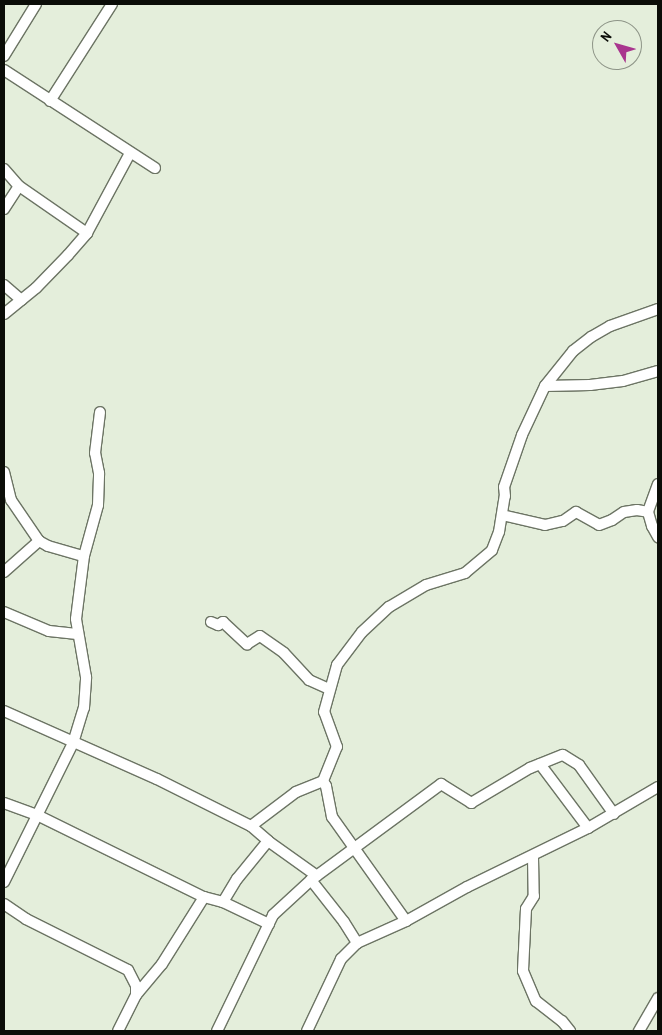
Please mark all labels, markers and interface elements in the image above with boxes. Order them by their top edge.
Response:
north arrow [592,20,642,70]
text: N [596,28,616,45]

